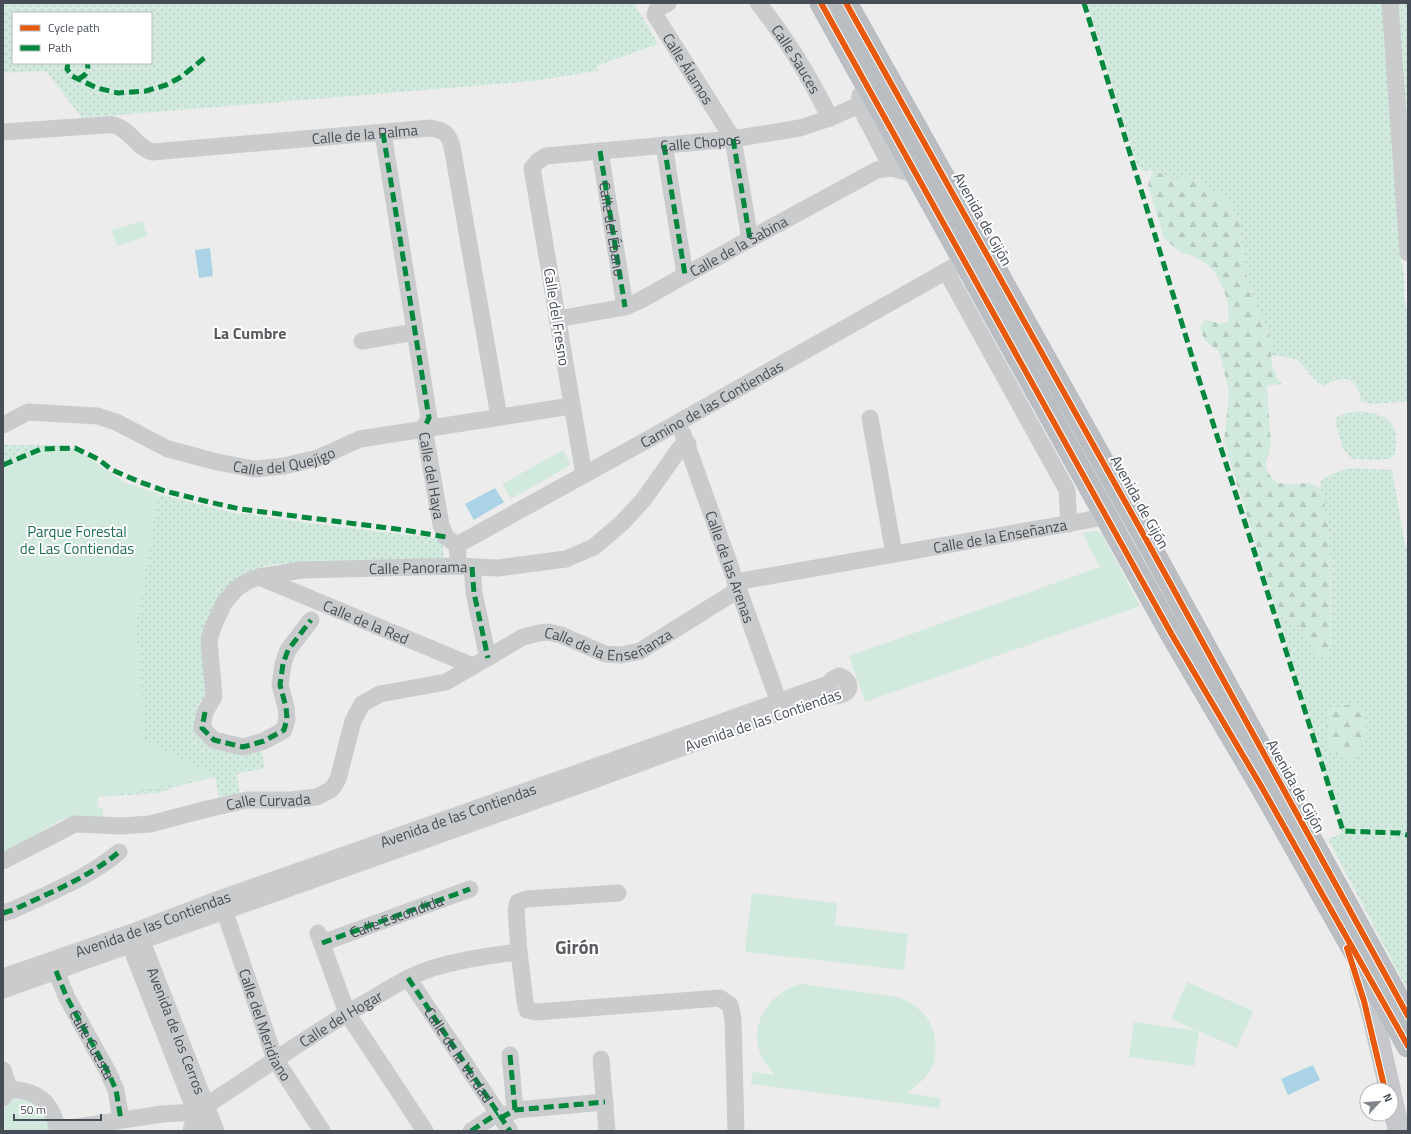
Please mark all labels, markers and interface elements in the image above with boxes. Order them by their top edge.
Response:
legend [12,12,152,64]
text: Cycle path [48,18,100,37]
street label: Calle Sauces [766,19,827,98]
street label: Calle Álamos [657,28,720,109]
text: Path [48,38,72,57]
street label: Calle de la Palma [311,118,419,150]
street label: Calle Chopos [659,126,742,157]
street label: Avenida de Gijón [948,168,1018,270]
street label: Calle del Ébano [594,180,631,278]
street label: Calle de la Sabina [685,209,792,282]
street label: Calle del Fresno [538,266,576,368]
district label: La Cumbre [214,321,286,345]
street label: Camino de las Contiendas [635,354,787,453]
street label: Calle del Haya [413,430,451,521]
street label: Calle del Quejigo [231,440,339,481]
street label: Avenida de Gijón [1105,451,1175,553]
street label: Calle de las Arenas [700,507,761,626]
street label: Calle de la Enseñanza [931,512,1069,559]
park label: Parque Forestal de Las Contiendas [20,520,134,560]
street label: Calle Panorama [369,554,469,580]
street label: Calle de la Red [320,593,413,650]
street label: Calle de la Enseñanza [542,620,677,667]
street label: Avenida de las Contiendas [682,682,844,758]
street label: Avenida de Gijón [1261,735,1331,837]
street label: Avenida de las Contiendas [377,777,539,853]
street label: Calle Curvada [224,786,312,816]
street label: Avenida de las Contiendas [72,884,234,963]
street label: Calle Escondida [346,888,447,944]
district label: Girón [555,932,599,961]
street label: Avenida de los Cerros [142,964,212,1098]
street label: Calle del Meridiano [233,965,298,1086]
street label: Calle del Hogar [294,984,387,1053]
street label: Calle de la Verdad [419,1002,499,1107]
street label: Calle Cuesta [64,1005,121,1083]
north arrow [1359,1082,1399,1122]
text: N [1379,1091,1397,1105]
scale bar [14,1096,101,1122]
text: 50 m [20,1100,46,1119]

